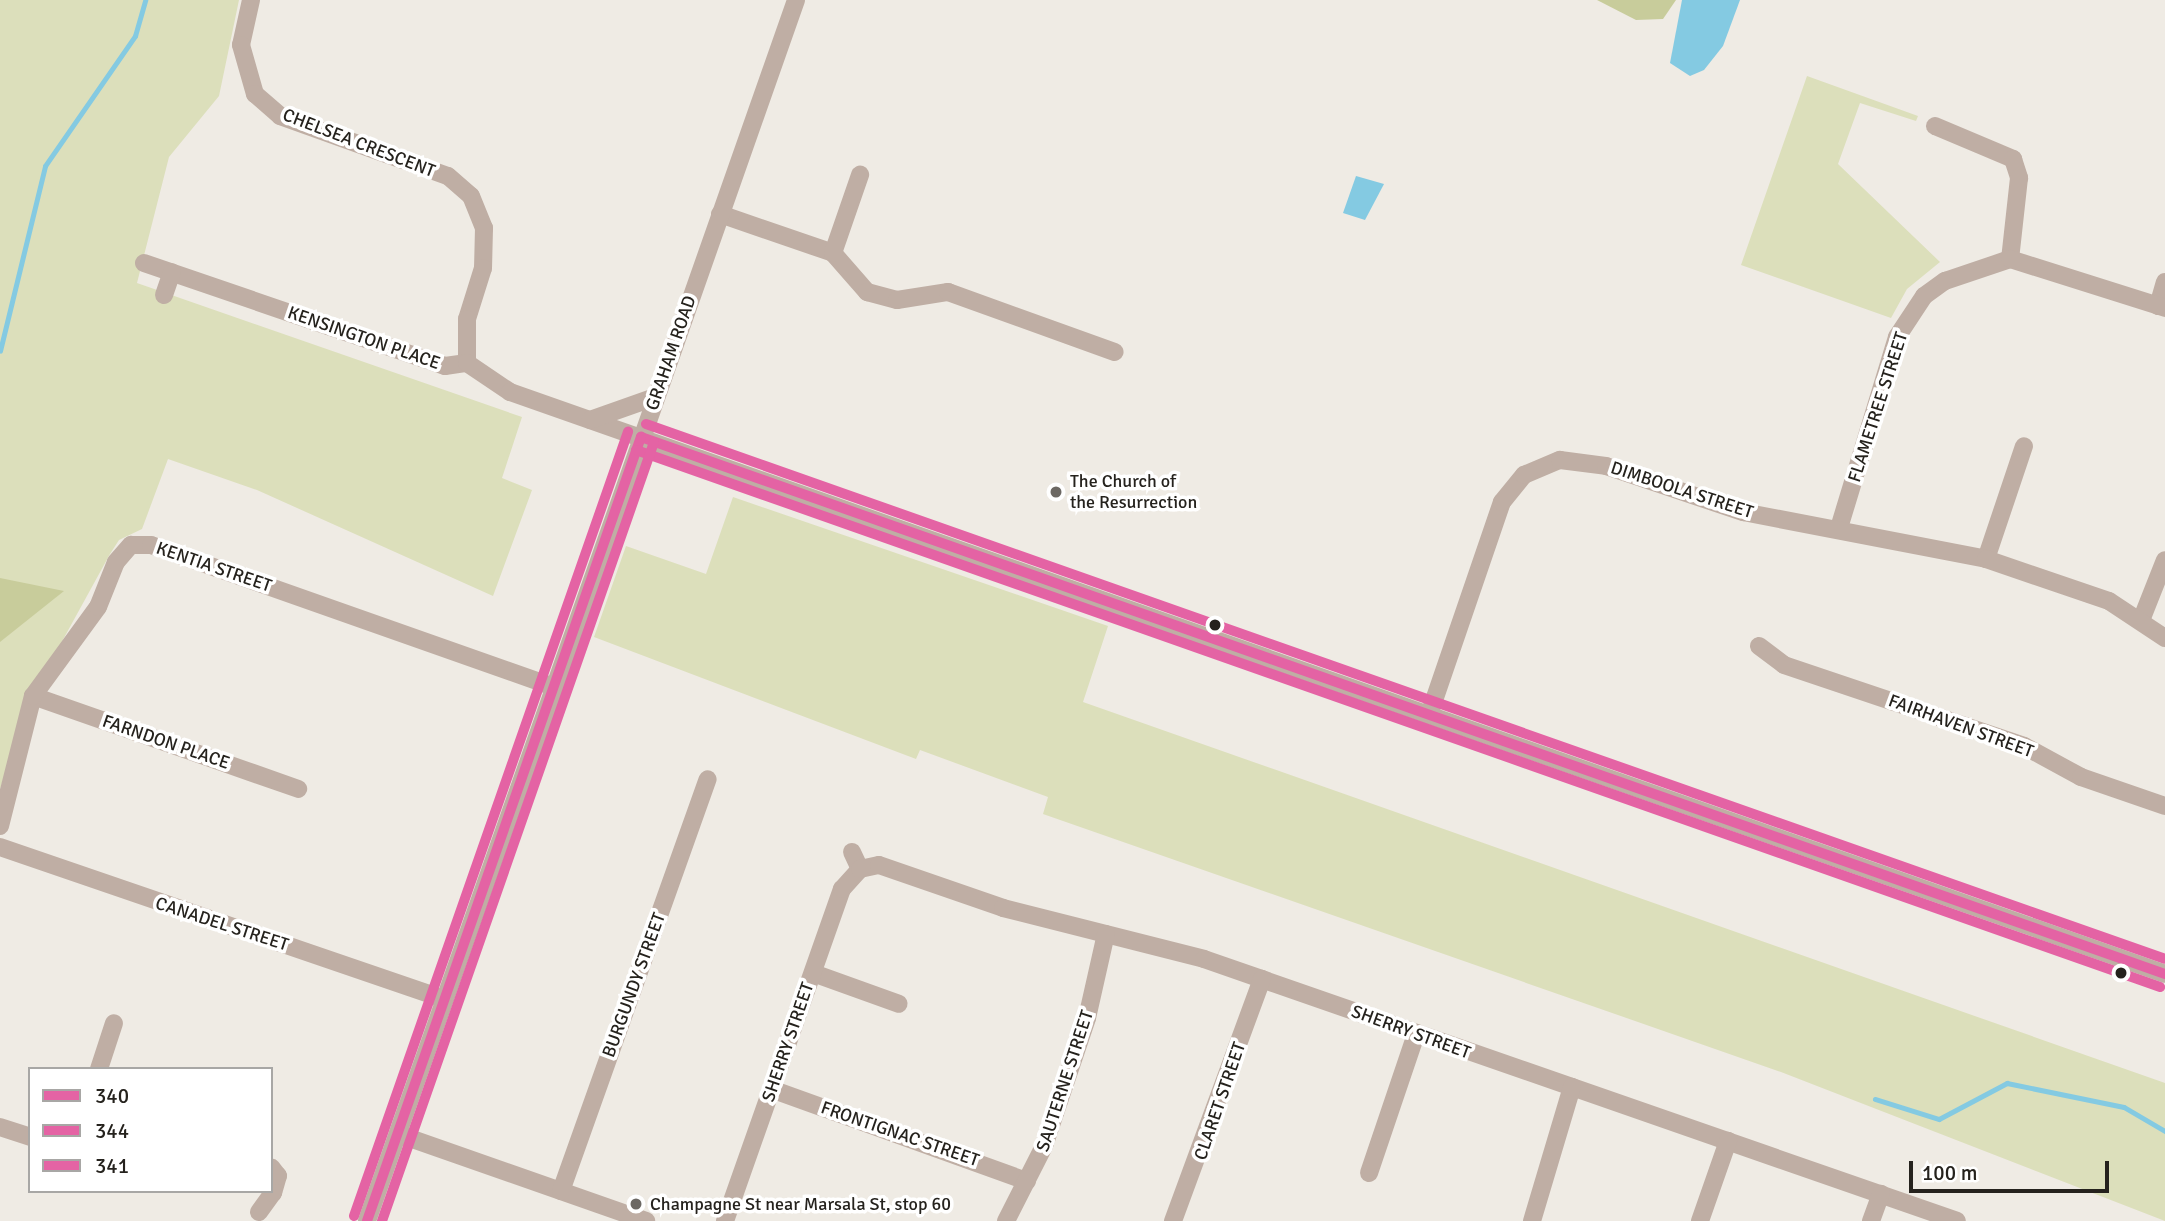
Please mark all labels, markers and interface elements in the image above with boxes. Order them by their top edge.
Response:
street label: CHELSEA CRESCENT [280,104,438,182]
street label: GRAHAM ROAD [641,293,701,413]
street label: KENSINGTON PLACE [285,302,443,374]
street label: FLAMETREE STREET [1844,329,1912,485]
street label: DIMBOOLA STREET [1608,457,1756,523]
place label: The Church of the Resurrection [1070,471,1197,514]
marker: The Church of the Resurrection [1048,484,1064,500]
street label: KENTIA STREET [153,537,275,597]
unlabelled marker [1208,618,1222,632]
street label: FAIRHAVEN STREET [1886,690,2036,762]
street label: FARNDON PLACE [99,710,233,774]
street label: CANADEL STREET [153,892,291,956]
street label: BURGUNDY STREET [598,910,670,1060]
unlabelled marker [2114,966,2128,980]
street label: SHERRY STREET [757,979,819,1105]
street label: SHERRY STREET [1349,1000,1473,1064]
street label: SAUTERNE STREET [1032,1008,1098,1154]
street label: CLARET STREET [1190,1039,1250,1163]
legend [28,1067,273,1193]
text: 340 [95,1083,129,1109]
street label: FRONTIGNAC STREET [818,1097,982,1171]
text: 344 [95,1118,129,1144]
scale bar [1913,1148,2112,1192]
text: 341 [95,1153,129,1179]
text: 100 m [1922,1160,1977,1186]
place label: Champagne St near Marsala St, stop 60 [650,1193,951,1215]
marker: Champagne St near Marsala St, stop 60 [628,1196,644,1212]

